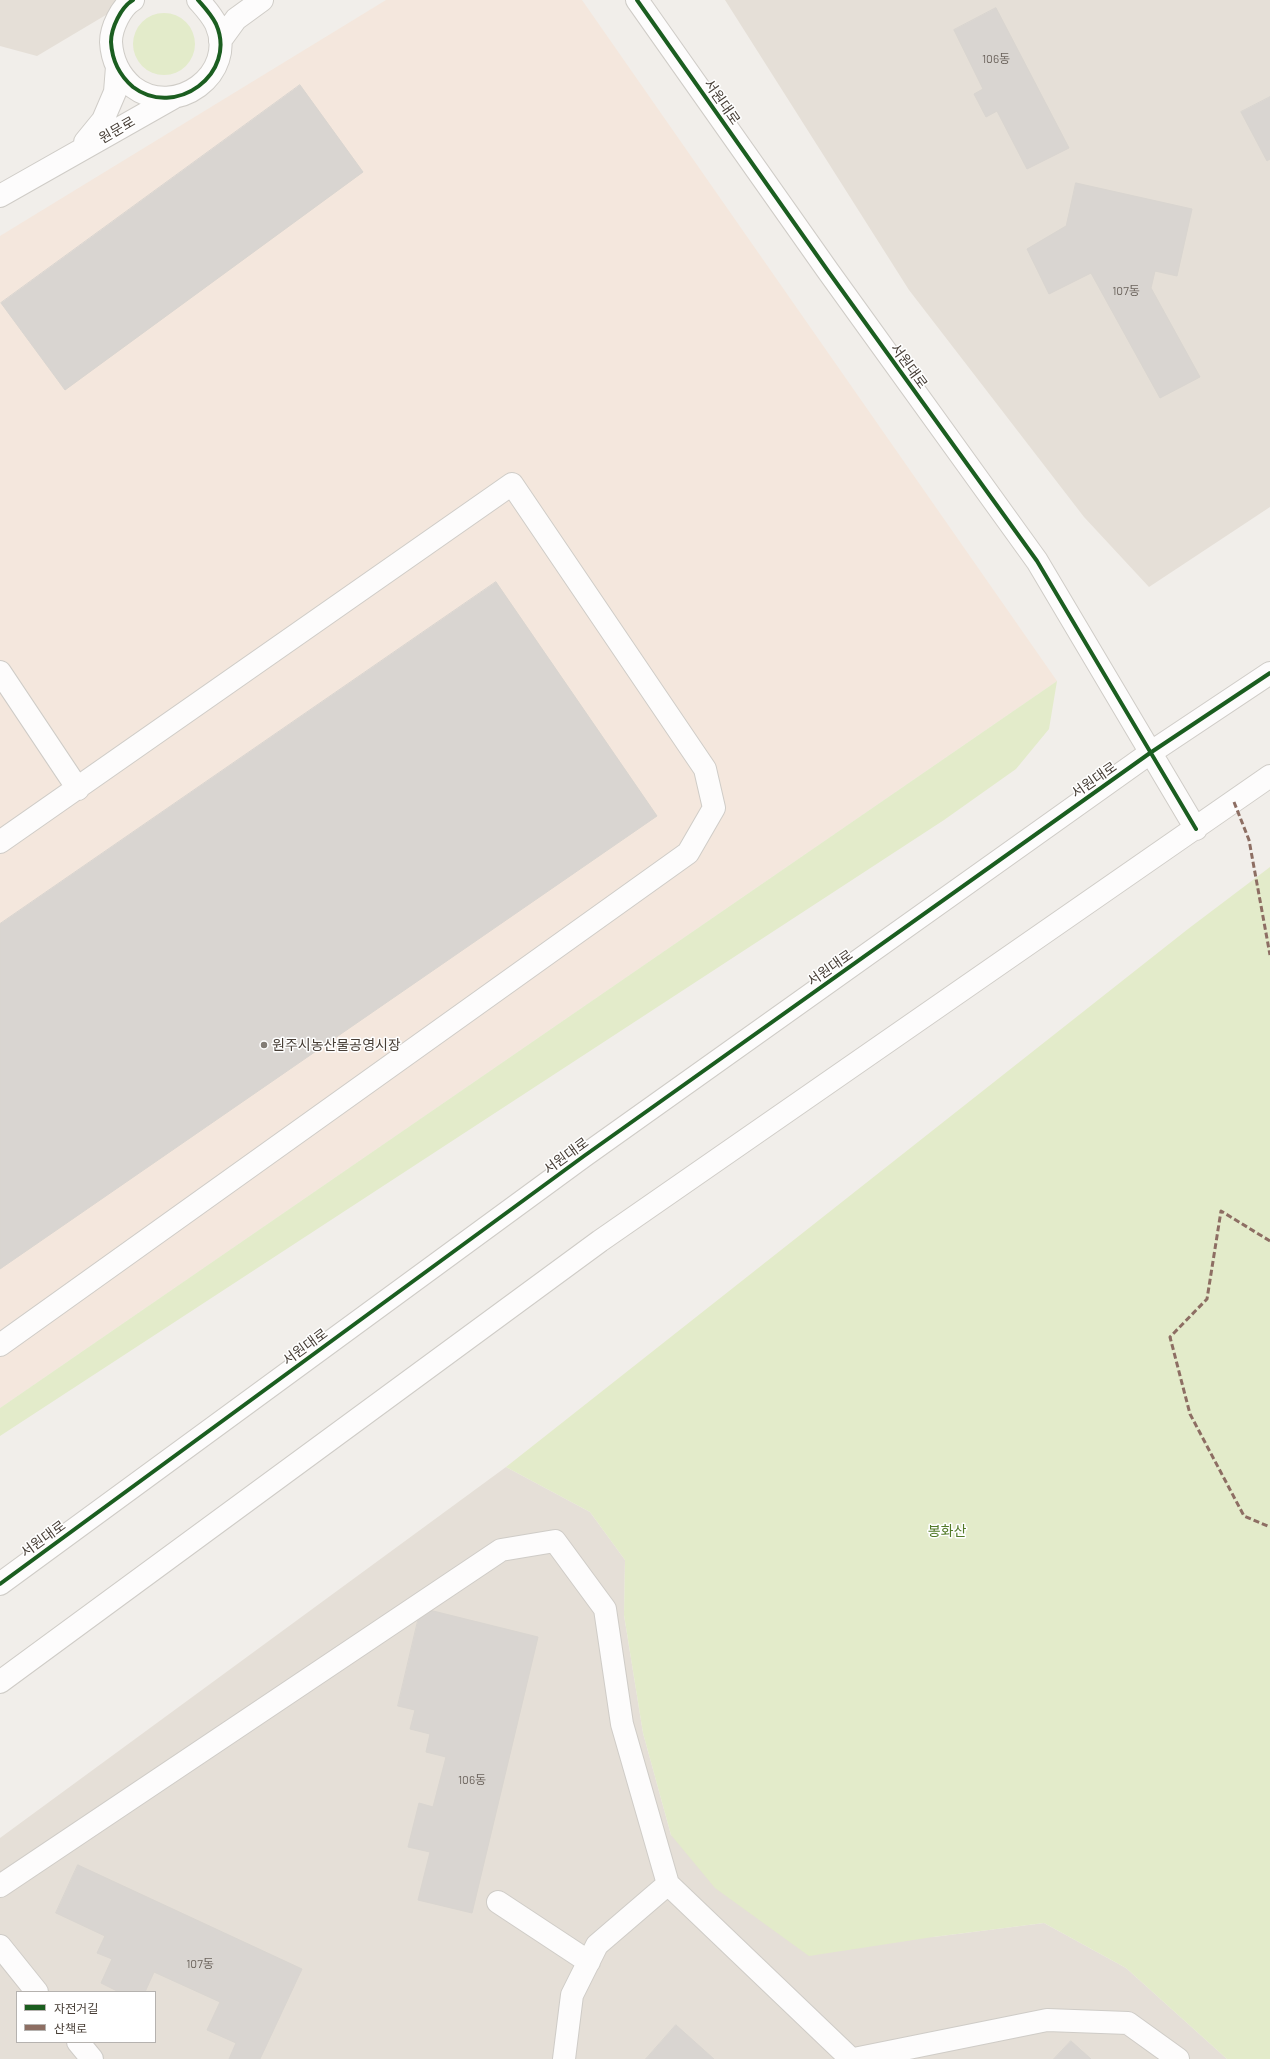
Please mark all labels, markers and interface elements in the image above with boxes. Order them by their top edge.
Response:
house number: 106동 [982,52,1010,66]
street label: 서원대로 [700,76,744,128]
street label: 원문로 [96,113,138,147]
house number: 107동 [1112,284,1140,298]
street label: 서원대로 [887,340,931,392]
street label: 서원대로 [1068,758,1120,802]
street label: 서원대로 [804,946,856,990]
place label: 원주시농산물공영시장 [272,1037,401,1053]
marker: 원주시농산물공영시장 [259,1040,269,1050]
street label: 서원대로 [540,1134,592,1178]
street label: 서원대로 [279,1325,331,1369]
street label: 서원대로 [17,1517,69,1561]
park label: 봉화산 [928,1523,966,1539]
house number: 106동 [458,1773,486,1787]
house number: 107동 [186,1957,214,1971]
legend [16,1991,156,2043]
text: 자전거길 [54,2001,98,2015]
text: 산책로 [54,2021,87,2035]

